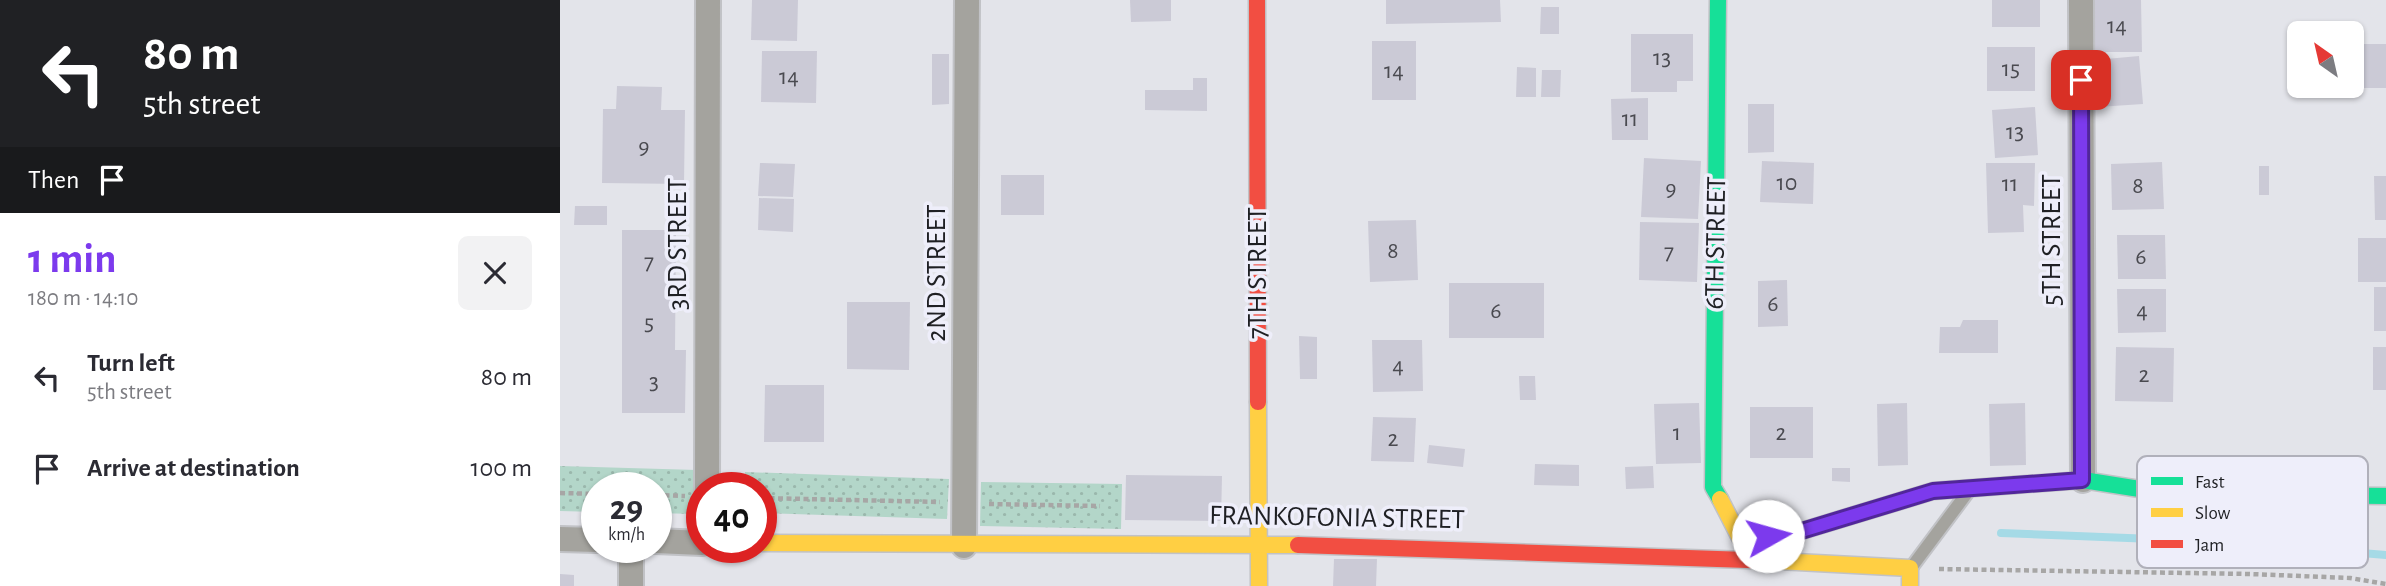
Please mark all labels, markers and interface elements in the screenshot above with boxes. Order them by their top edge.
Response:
house number: 14 [2107,14,2127,38]
north arrow [2287,21,2364,98]
map controls [2287,21,2364,98]
icon: left [28,28,119,119]
text: 80 m [143,30,240,79]
house number: 13 [1653,46,1671,70]
pin [2051,50,2111,110]
house number: 15 [2002,57,2020,81]
house number: 14 [1384,59,1404,83]
icon: arrive [2062,61,2100,99]
house number: 14 [779,65,799,89]
text: 5th street [143,88,261,120]
house number: 11 [1622,107,1638,131]
house number: 13 [2006,120,2024,144]
house number: 9 [638,135,650,159]
icon: arrive [93,161,131,199]
text: Then [28,167,79,193]
house number: 10 [1777,171,1797,195]
house number: 11 [2002,172,2018,196]
street label: 5TH STREET [2038,174,2066,306]
house number: 8 [2132,174,2144,198]
street label: 6TH STREET [1701,176,1731,310]
street label: 3RD STREET [664,177,692,310]
house number: 9 [1665,177,1677,201]
street label: 2ND STREET [923,204,951,342]
street label: 7TH STREET [1244,207,1272,339]
button: close [458,236,532,310]
text: 1 min [28,238,117,280]
house number: 8 [1387,239,1399,263]
house number: 7 [1664,240,1674,264]
house number: 6 [2135,245,2147,269]
house number: 7 [644,250,654,274]
text: 180 m · 14:10 [28,287,138,310]
house number: 6 [1767,292,1779,316]
house number: 6 [1490,299,1502,323]
house number: 4 [2136,299,2148,323]
house number: 5 [644,311,654,335]
text: Turn left [87,350,175,376]
house number: 4 [1392,354,1404,378]
icon: left [28,359,66,397]
house number: 2 [2139,363,2150,387]
text: 80 m [481,364,532,390]
house number: 3 [649,370,659,394]
text: 5th street [87,381,172,404]
house number: 1 [1673,421,1681,445]
house number: 2 [1776,421,1787,445]
house number: 2 [1388,427,1399,451]
icon: arrive [28,450,66,488]
text: Arrive at destination [87,455,300,481]
text: 100 m [471,455,532,481]
legend [2137,456,2368,568]
speed limit sign: 40 [686,472,777,563]
text: Fast [2195,473,2225,492]
text: 29 [610,491,643,526]
position arrow [1731,499,1805,573]
street label: FRANKOFONIA STREET [1209,502,1465,534]
text: Slow [2195,504,2231,523]
text: km/h [608,526,645,544]
text: Jam [2195,536,2224,555]

